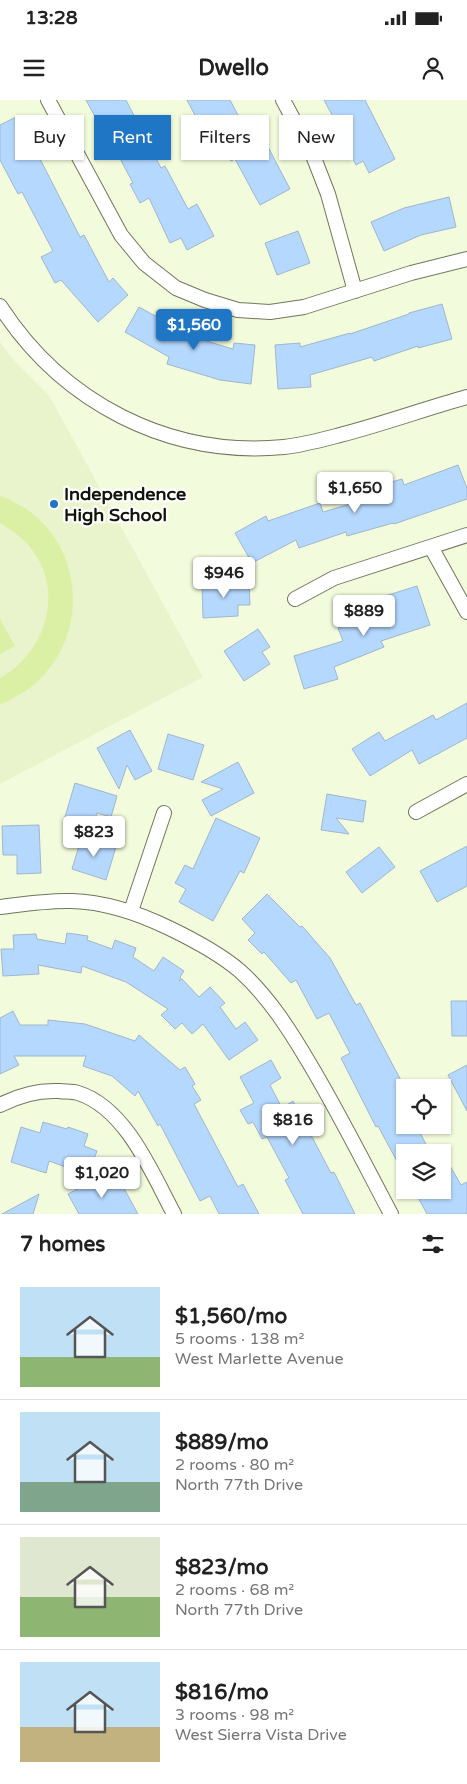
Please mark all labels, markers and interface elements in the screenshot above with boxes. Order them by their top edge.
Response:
text: 13:28 [25,7,78,29]
icon: menu [20,54,48,82]
icon: person [419,54,447,82]
text: Dwello [198,55,269,81]
chip: Buy [15,115,84,160]
chip: Rent [94,115,171,160]
chip: Filters [181,115,269,160]
chip: New [279,115,353,160]
pin: $1,560 [153,308,235,351]
text: $1,560 [167,315,221,335]
pin: $1,650 [314,472,396,514]
text: $1,650 [328,478,382,498]
place label: Independence High School [64,483,186,526]
marker: Independence High School [48,498,60,510]
pin: $946 [194,556,254,599]
text: $946 [204,563,244,583]
pin: $889 [334,594,394,637]
text: $889 [344,601,384,621]
pin: $823 [64,816,124,858]
text: $823 [74,822,114,842]
map controls [396,1079,451,1199]
button: locate [396,1079,451,1134]
pin: $816 [263,1104,323,1146]
text: $816 [273,1110,313,1130]
button: layers [396,1144,451,1199]
pin: $1,020 [61,1156,143,1199]
text: $1,020 [75,1163,129,1183]
icon: filters [419,1230,447,1258]
text: 7 homes [20,1232,105,1257]
text: $1,560/mo [175,1304,287,1329]
icon: home [60,1307,120,1367]
text: 5 rooms · 138 m² [175,1329,304,1349]
text: West Marlette Avenue [175,1349,344,1369]
text: $889/mo [175,1430,269,1455]
icon: home [60,1432,120,1492]
text: 2 rooms · 80 m² [175,1455,294,1475]
text: North 77th Drive [175,1475,303,1495]
text: $823/mo [175,1555,269,1580]
icon: home [60,1557,120,1617]
text: 2 rooms · 68 m² [175,1580,294,1600]
text: North 77th Drive [175,1600,303,1620]
text: $816/mo [175,1680,269,1705]
icon: home [60,1682,120,1742]
text: 3 rooms · 98 m² [175,1705,294,1725]
text: West Sierra Vista Drive [175,1725,347,1745]

